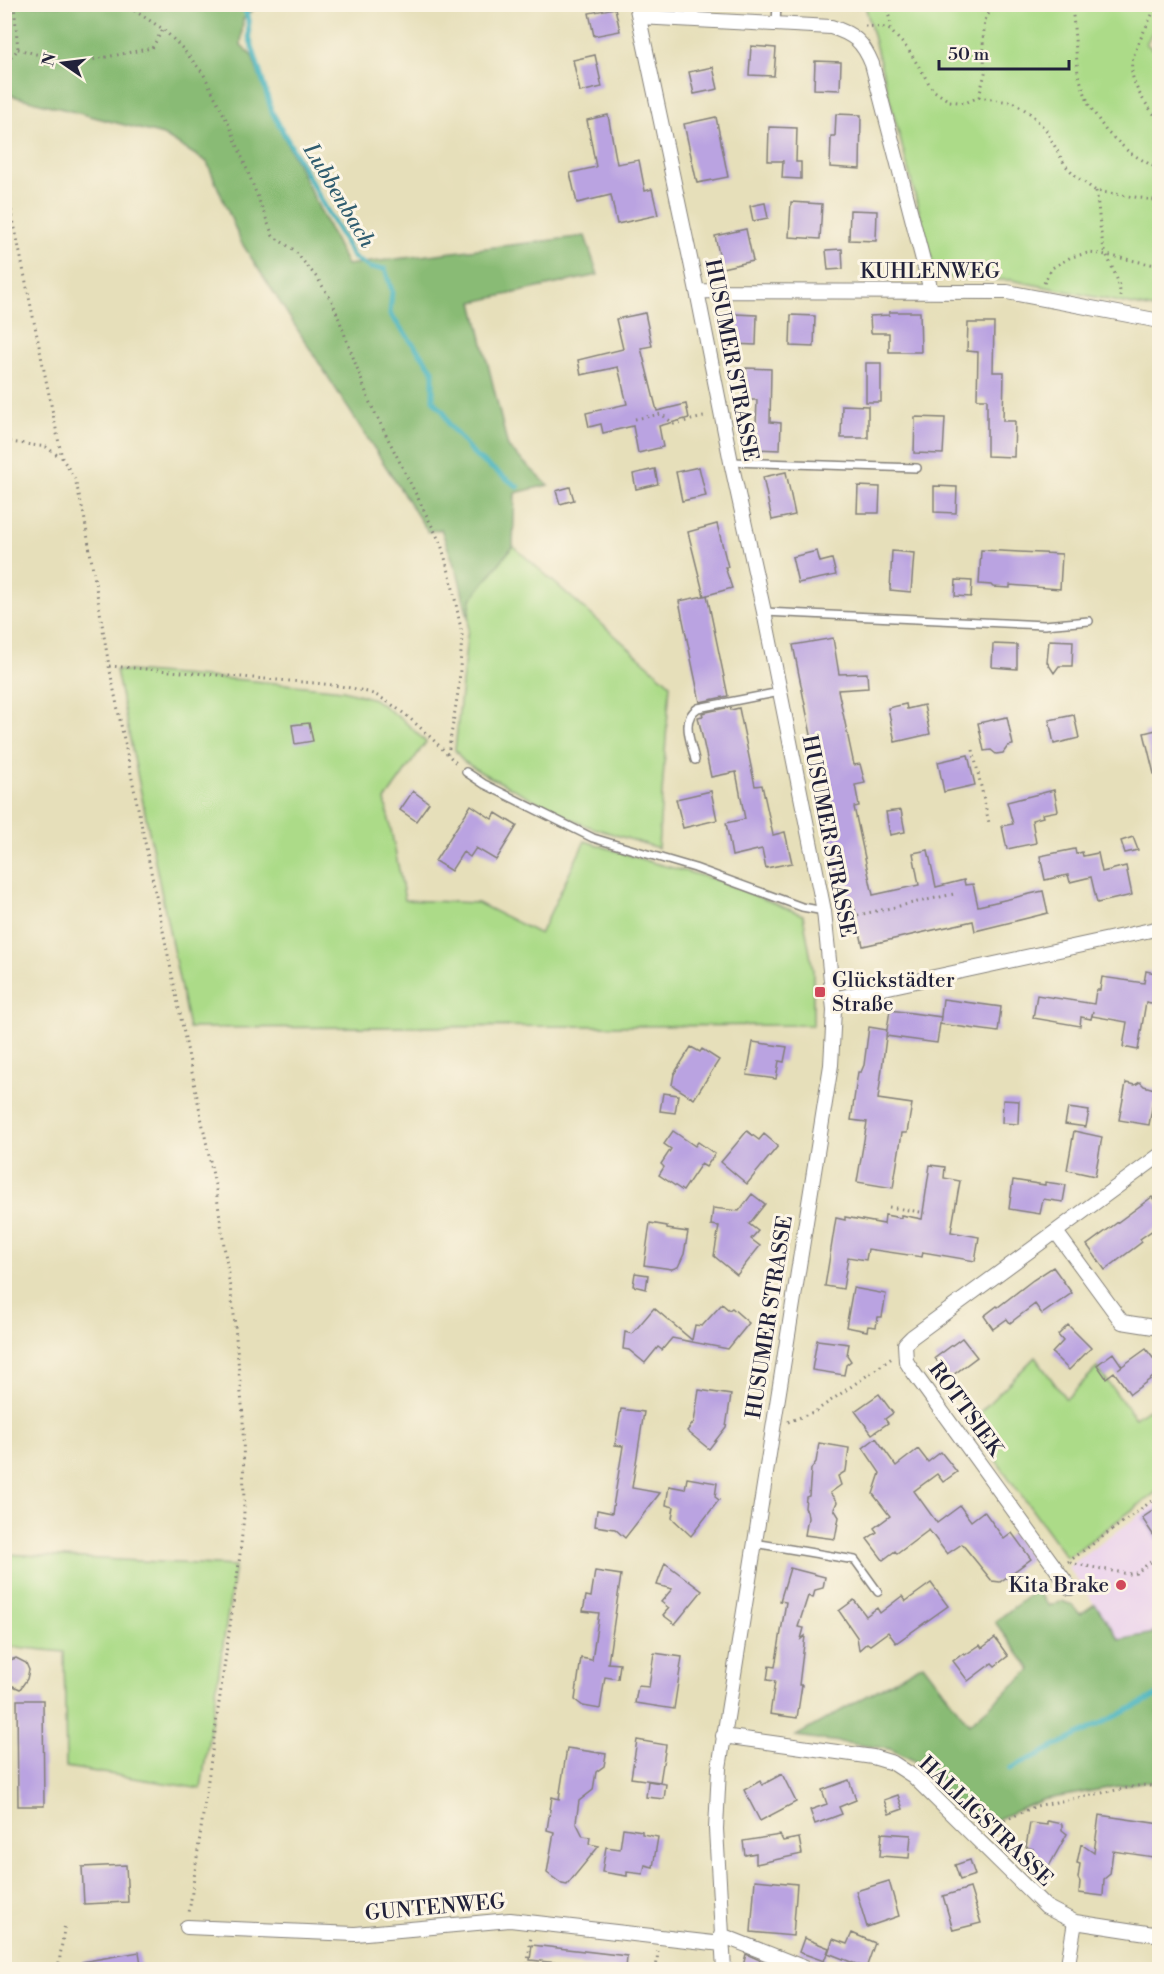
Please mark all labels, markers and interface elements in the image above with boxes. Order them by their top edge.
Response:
north arrow [33,33,93,93]
scale bar [939,33,1070,71]
text: 50 m [948,43,990,66]
text: N [38,51,61,68]
water label: Lubbenbach [296,138,381,254]
street label: HUSUMER STRASSE [699,257,763,464]
street label: KUHLENWEG [860,259,1001,285]
street label: HUSUMER STRASSE [796,733,860,940]
place label: Glückstädter Straße [832,968,955,1018]
marker: Glückstädter Straße [813,985,827,999]
street label: HUSUMER STRASSE [741,1214,799,1421]
street label: ROTTSIEK [922,1357,1009,1463]
place label: Kita Brake [1009,1573,1109,1599]
marker: Kita Brake [1114,1578,1128,1592]
street label: HALLIGSTRASSE [913,1751,1058,1892]
street label: GUNTENWEG [364,1889,507,1927]

